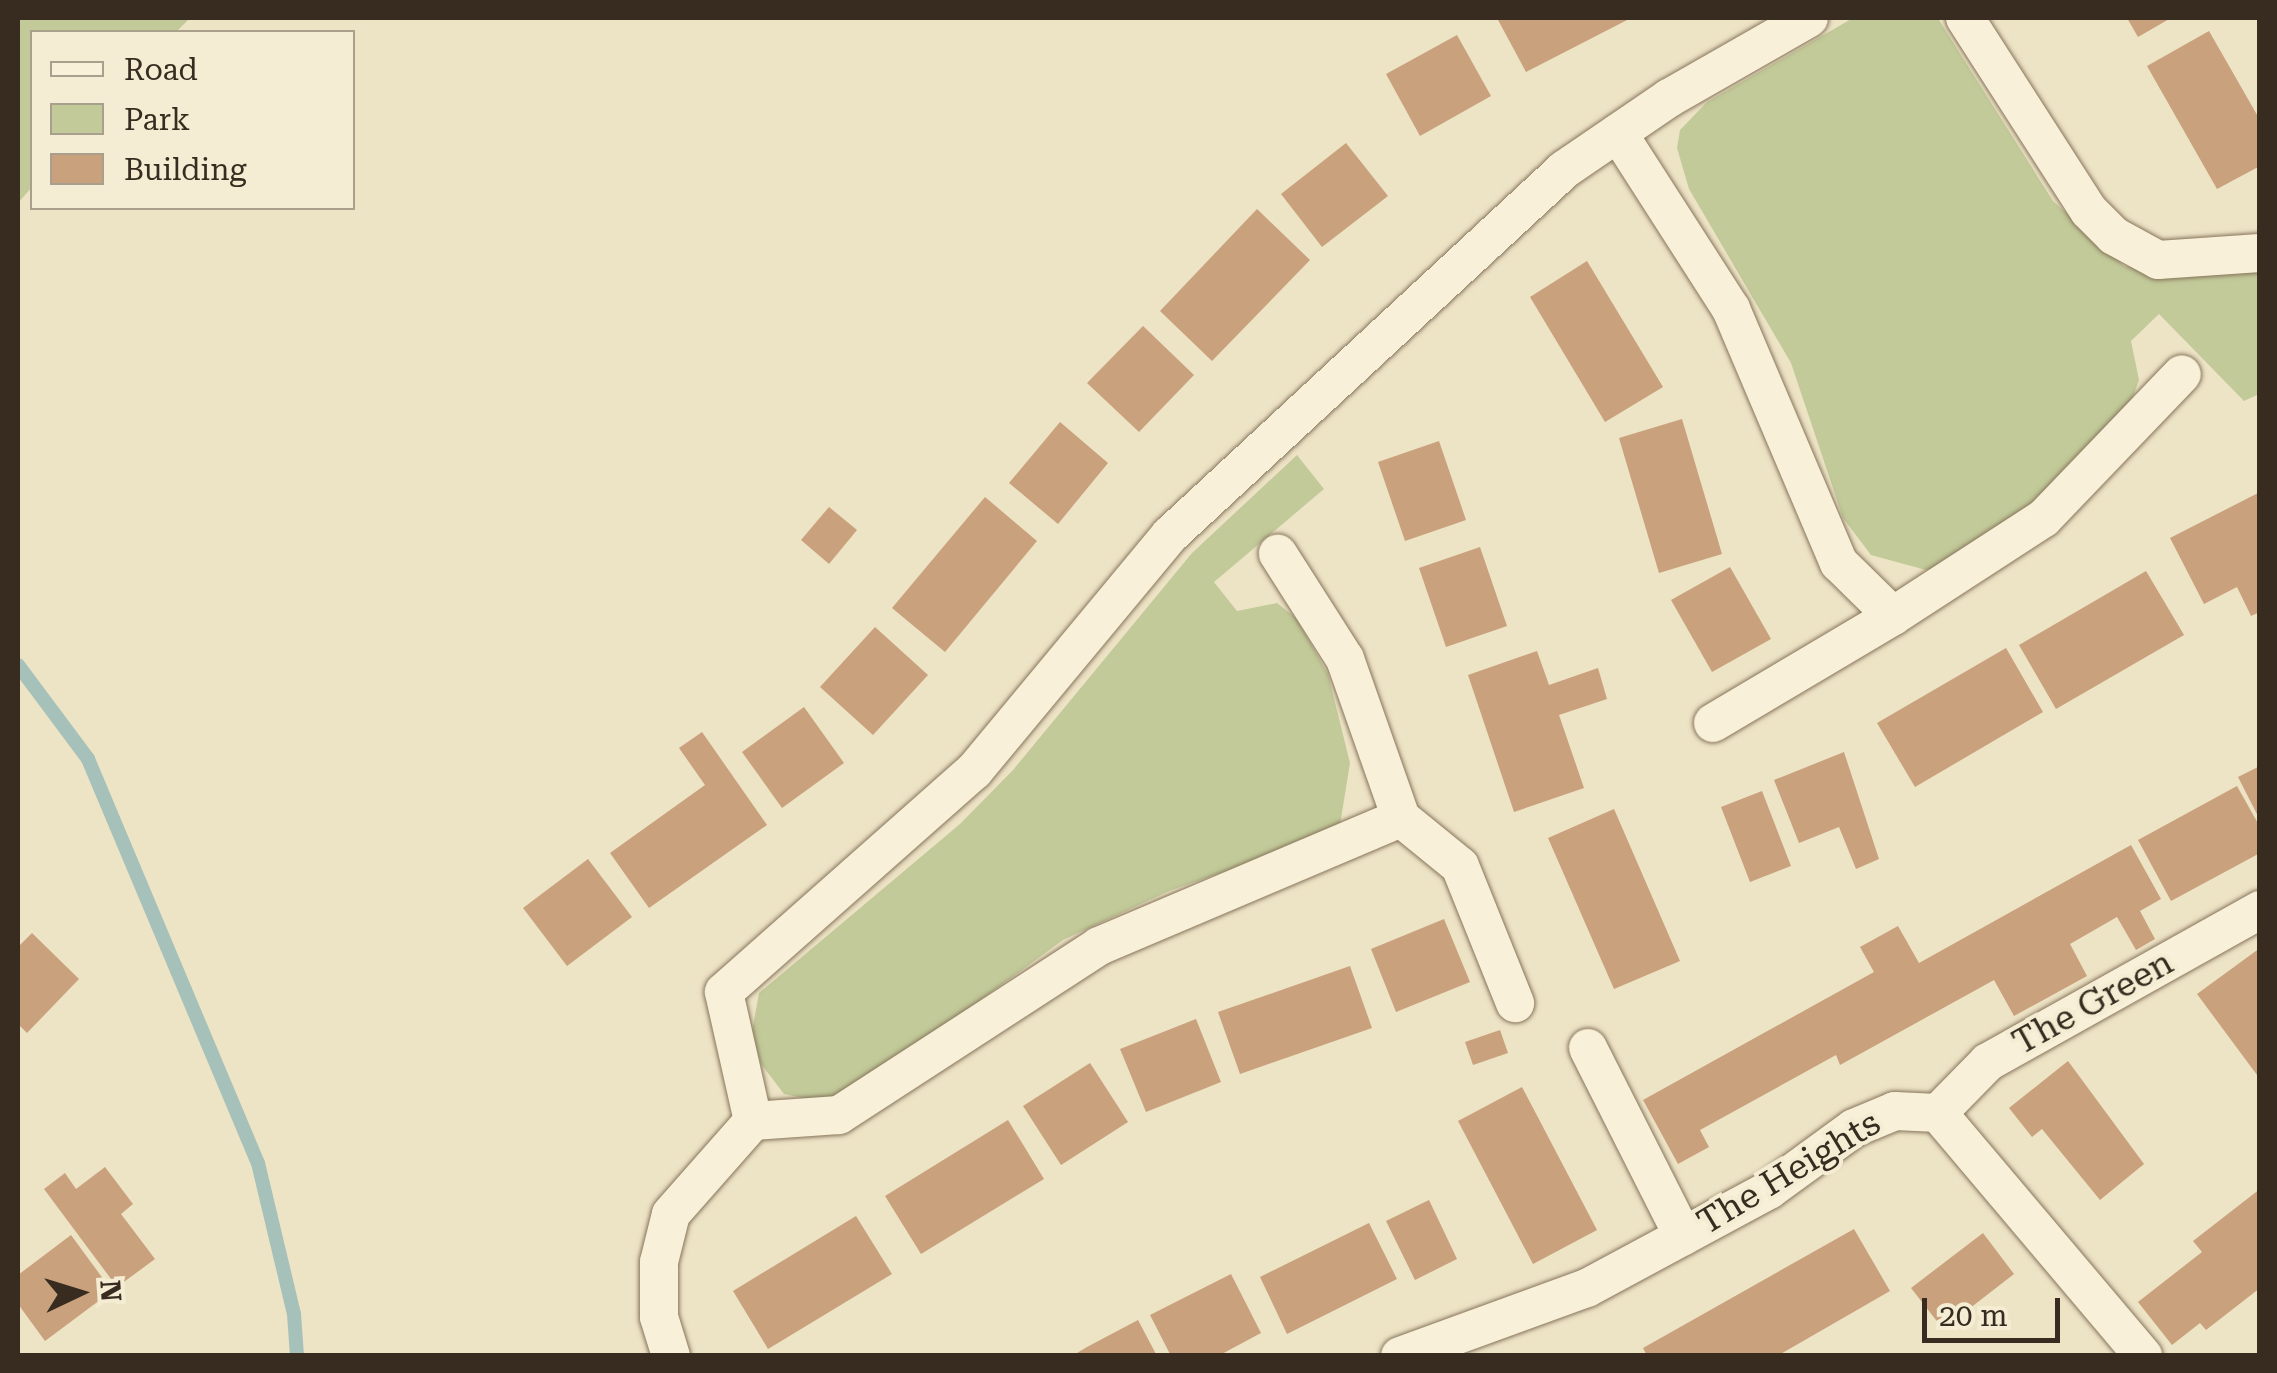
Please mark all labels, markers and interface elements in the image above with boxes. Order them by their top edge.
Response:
legend [30,30,355,210]
text: Road [124,52,198,87]
text: Park [124,102,190,137]
text: Building [124,152,247,187]
street label: The Green [2006,942,2180,1064]
street label: The Heights [1690,1102,1888,1244]
north arrow [30,1243,130,1343]
scale bar [1927,1278,2064,1340]
text: N [93,1279,128,1303]
text: 20 m [1939,1298,2008,1333]

